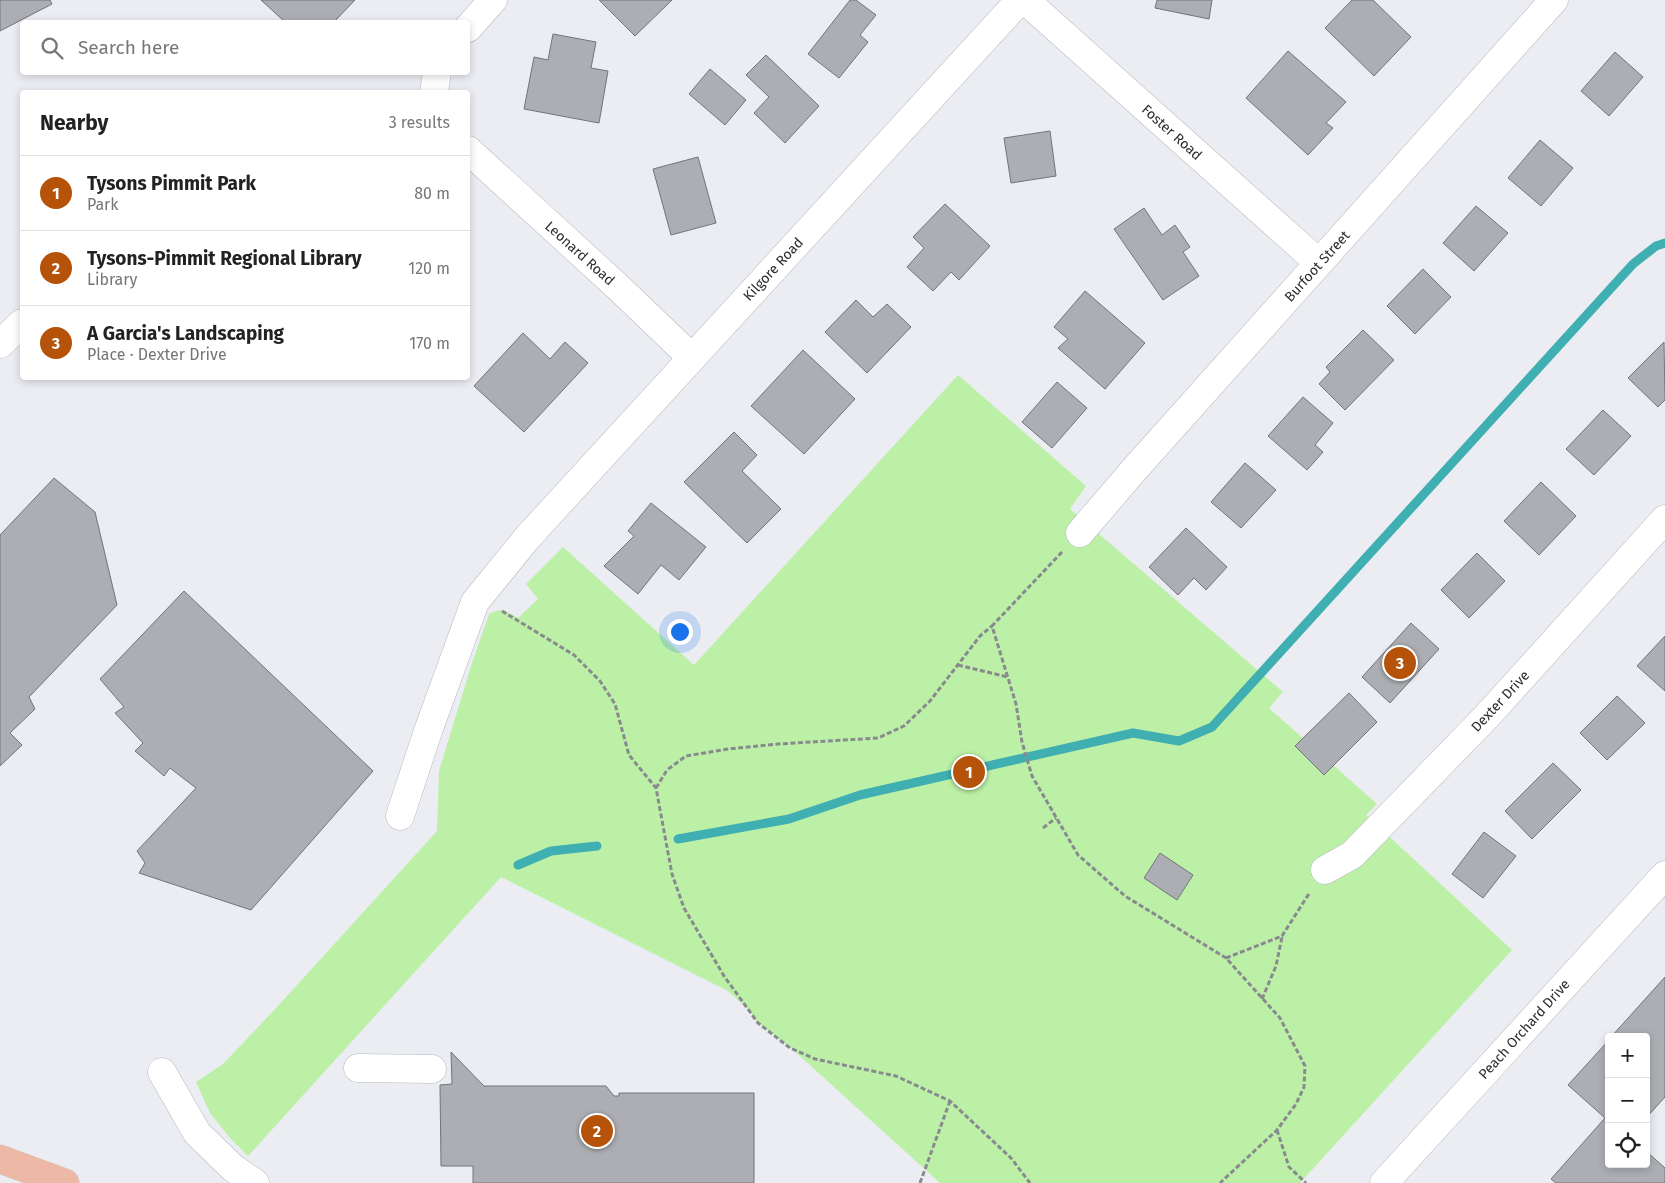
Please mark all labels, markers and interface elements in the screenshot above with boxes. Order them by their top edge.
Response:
search box [20,20,470,75]
icon: search [38,34,66,62]
text: Search here [78,36,179,59]
street label: Foster Road [1138,101,1205,164]
text: Nearby [40,110,108,136]
text: 3 results [389,113,450,132]
text: Tysons Pimmit Park [87,172,256,195]
text: 1 [52,184,60,203]
text: 80 m [414,184,450,203]
text: Park [87,195,119,214]
street label: Leonard Road [541,218,618,289]
street label: Burfoot Street [1281,227,1354,305]
street label: Kilgore Road [740,234,807,304]
text: Tysons-Pimmit Regional Library [87,247,362,270]
text: 2 [52,259,60,278]
text: 120 m [408,259,450,278]
text: Library [87,270,137,289]
text: A Garcia's Landscaping [87,322,284,345]
text: 3 [52,334,60,353]
text: 170 m [409,334,450,353]
text: Place · Dexter Drive [87,345,227,364]
your location [667,619,693,645]
pin: 3 [1384,644,1416,682]
street label: Dexter Drive [1468,667,1533,736]
pin: 1 [953,753,985,791]
street label: Peach Orchard Drive [1475,976,1574,1083]
map controls [1605,1033,1650,1168]
button: + [1605,1033,1650,1078]
button: − [1605,1078,1650,1123]
pin: 2 [581,1112,613,1150]
button: locate [1605,1123,1650,1168]

